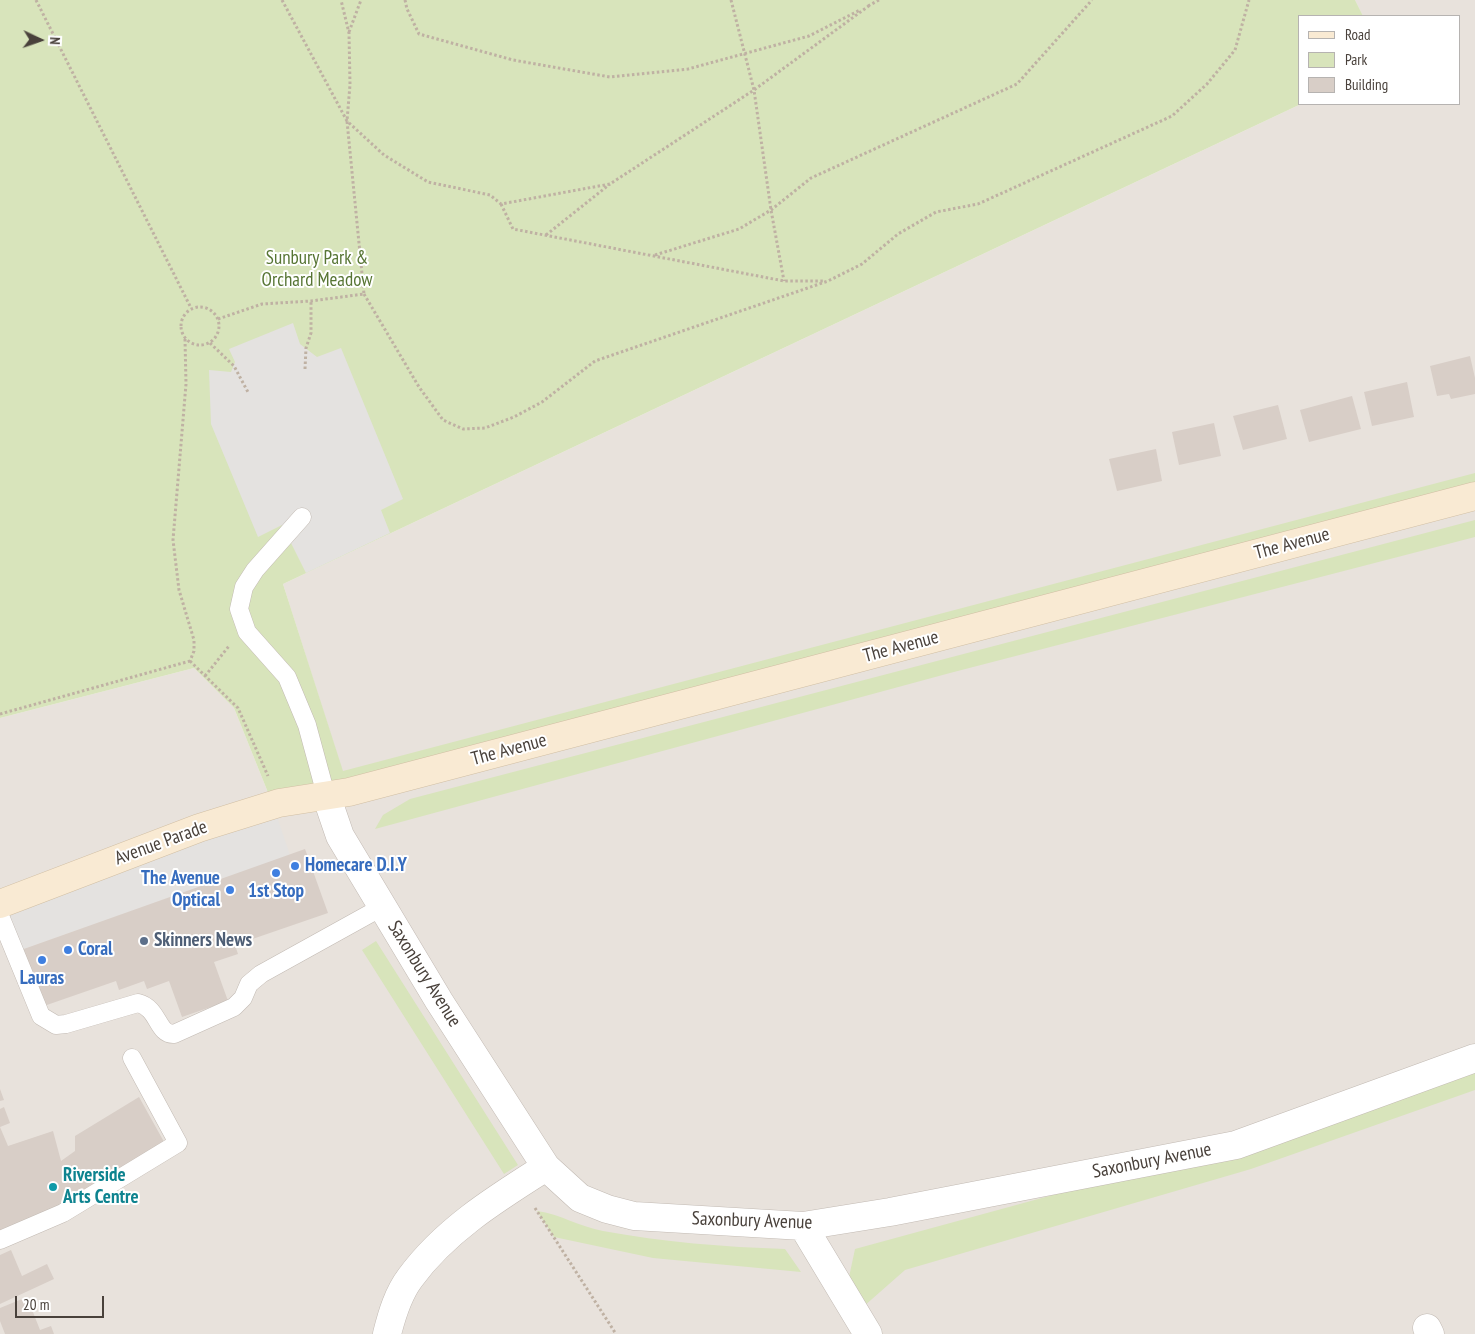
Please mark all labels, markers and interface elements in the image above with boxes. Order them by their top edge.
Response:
north arrow [15,15,65,65]
legend [1298,15,1460,105]
text: Road [1345,25,1371,44]
text: N [46,37,64,45]
text: Park [1345,50,1367,69]
text: Building [1345,75,1388,94]
park label: Sunbury Park & Orchard Meadow [262,248,372,292]
street label: The Avenue [1252,523,1332,565]
street label: The Avenue [861,626,941,668]
street label: The Avenue [469,729,549,771]
street label: Avenue Parade [112,816,210,870]
place label: Homecare D.I.Y [305,855,407,877]
marker: Homecare D.I.Y [289,860,301,872]
marker: 1st Stop [270,867,282,879]
place label: The Avenue Optical [141,868,220,912]
place label: 1st Stop [248,881,304,903]
marker: The Avenue Optical [224,884,236,896]
street label: Saxonbury Avenue [382,917,466,1031]
place label: Skinners News [154,930,252,952]
marker: Skinners News [138,935,150,947]
place label: Coral [78,939,113,961]
marker: Coral [62,944,74,956]
marker: Lauras [36,954,48,966]
place label: Lauras [20,968,64,990]
street label: Saxonbury Avenue [1091,1138,1213,1184]
place label: Riverside Arts Centre [63,1165,139,1209]
marker: Riverside Arts Centre [47,1181,59,1193]
street label: Saxonbury Avenue [691,1208,813,1234]
scale bar [18,1286,106,1318]
text: 20 m [23,1295,49,1314]

